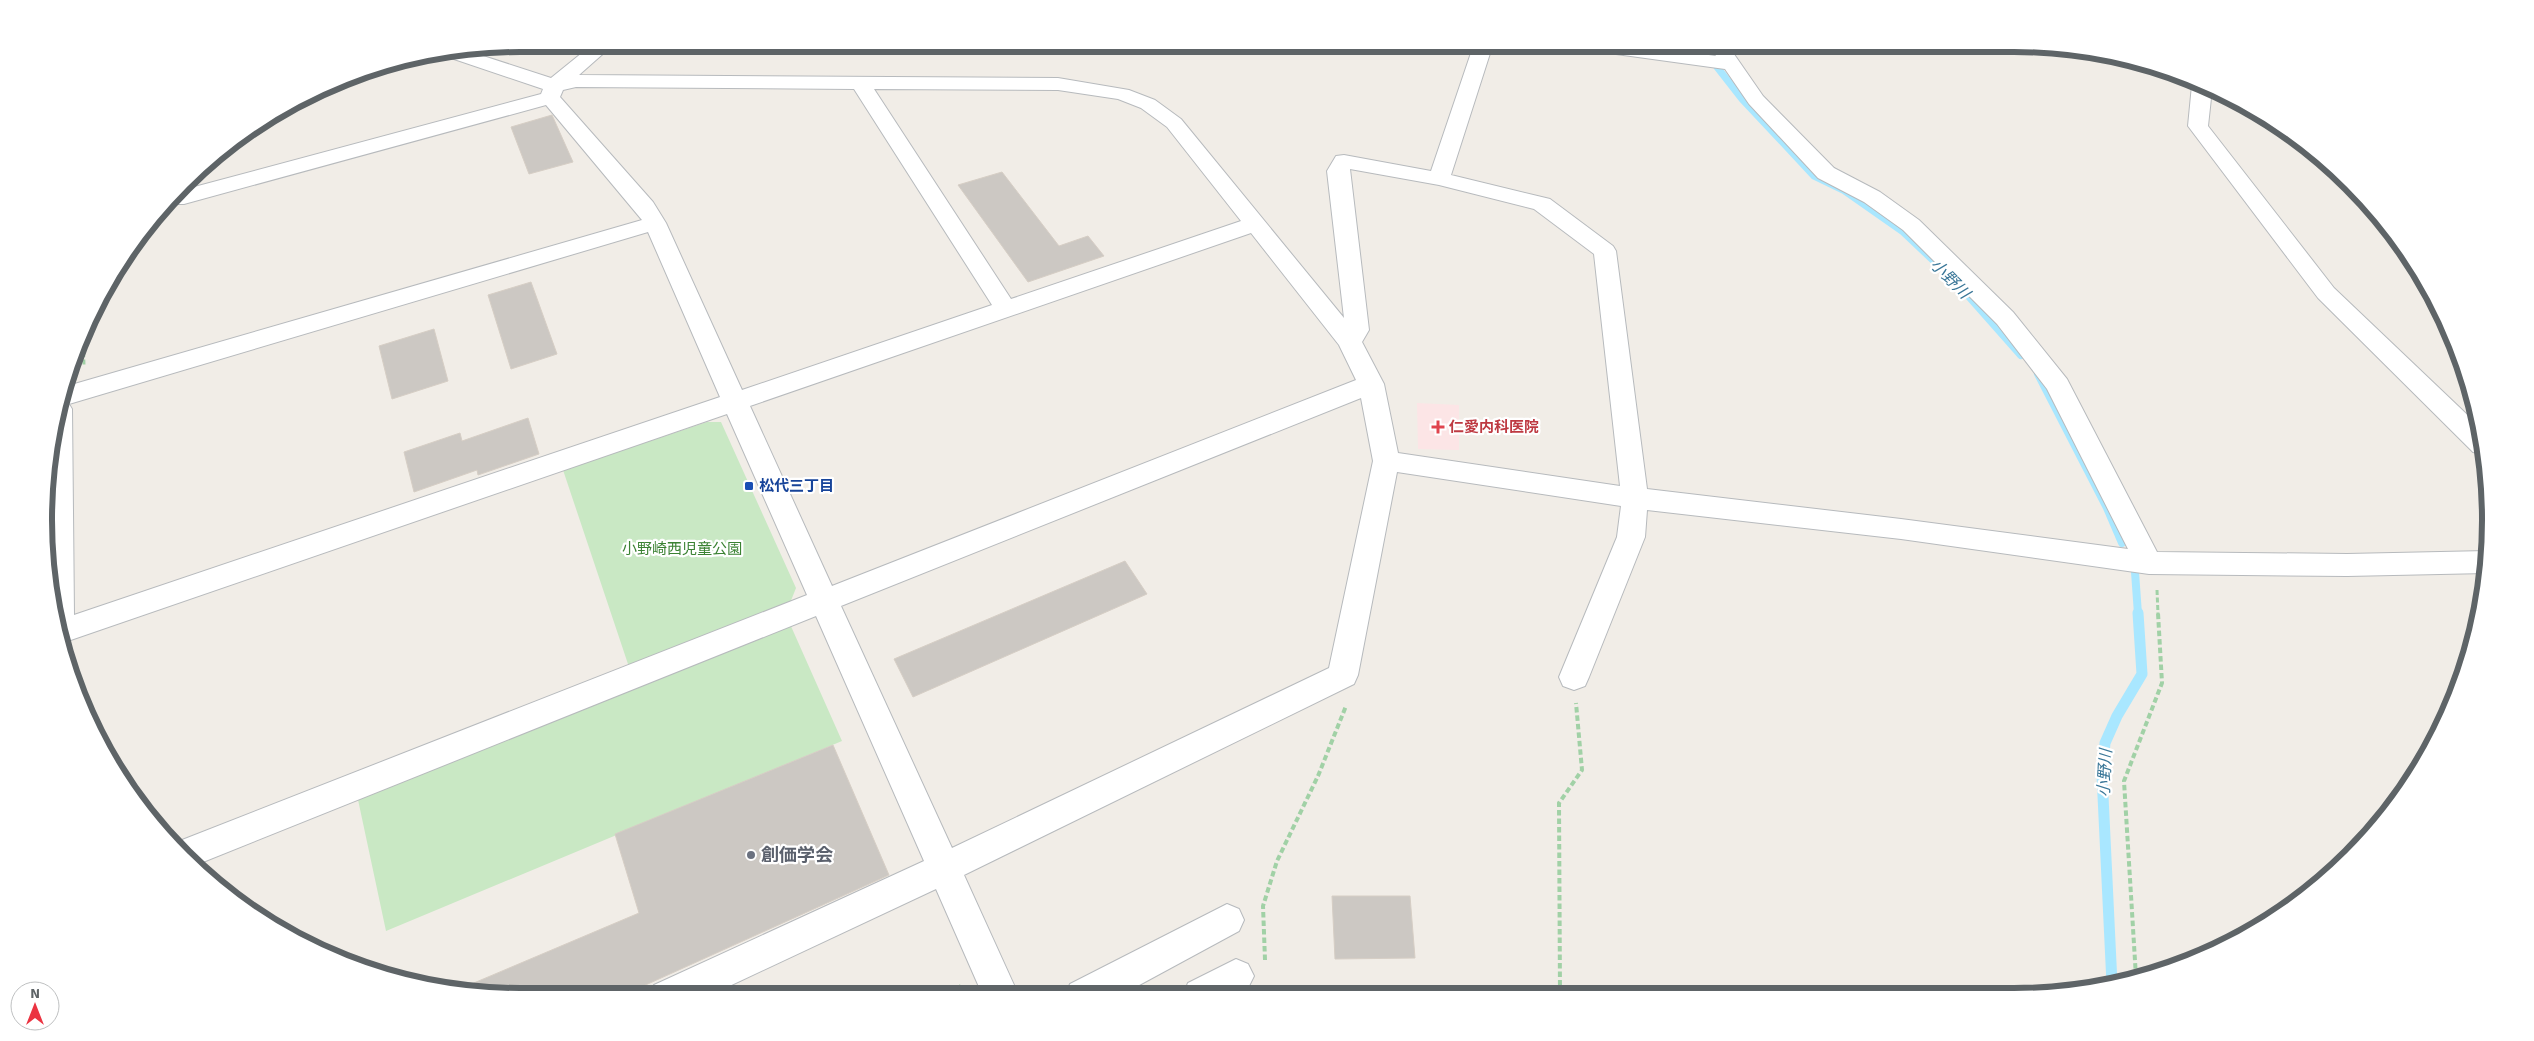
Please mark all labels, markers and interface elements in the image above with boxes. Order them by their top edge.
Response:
water label: 小野川 [1926,255,1975,304]
place label: 仁愛内科医院 [1449,418,1539,436]
marker: 仁愛内科医院 [1431,420,1445,434]
place label: 松代三丁目 [759,477,834,495]
marker: 松代三丁目 [743,480,755,492]
park label: 小野崎西児童公園 [622,540,742,558]
water label: 小野川 [2094,747,2116,797]
place label: 創価学会 [761,844,833,866]
marker: 創価学会 [745,849,757,861]
north arrow [10,981,60,1031]
text: N [30,985,40,1002]

